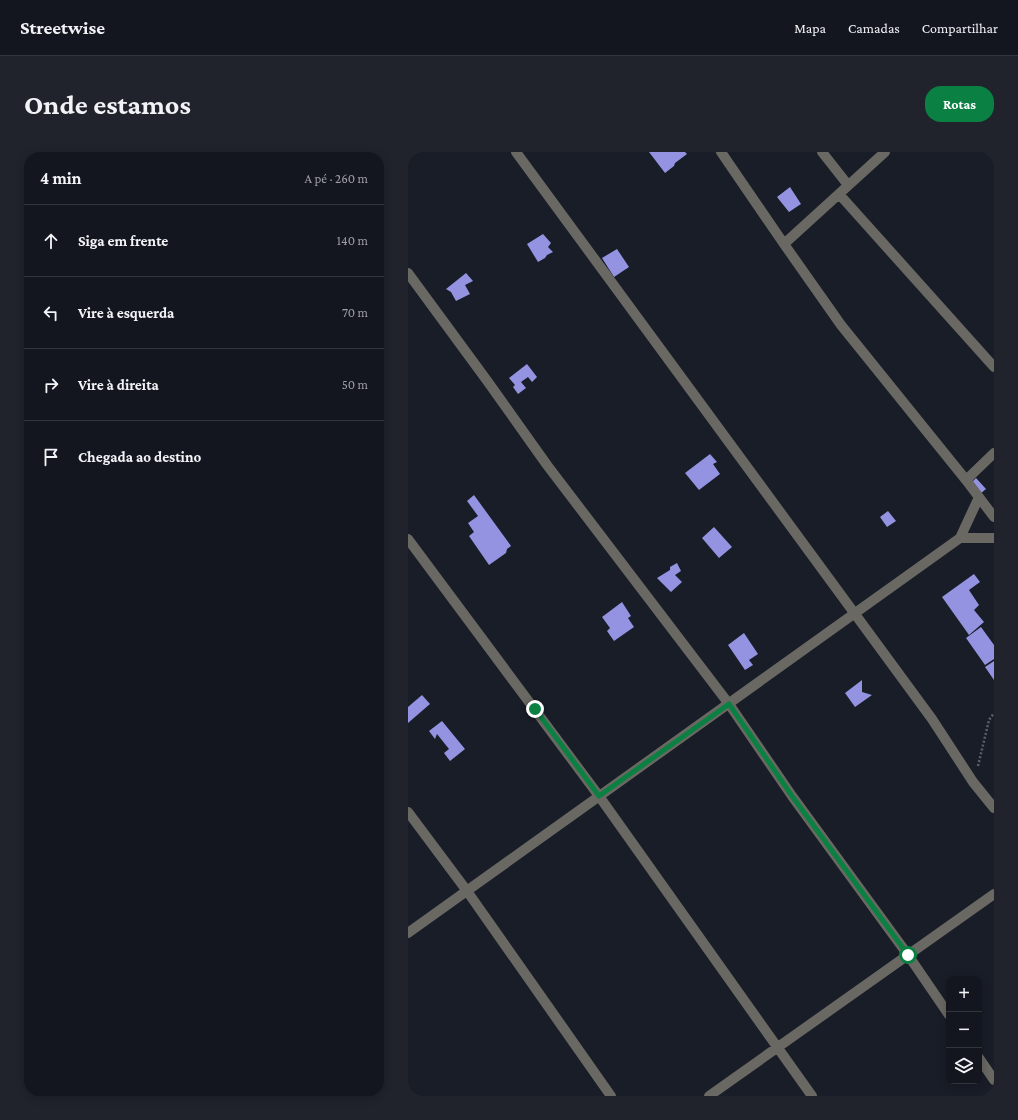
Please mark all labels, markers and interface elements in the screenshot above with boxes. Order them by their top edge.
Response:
text: Streetwise [20,17,105,38]
text: Mapa [794,20,826,36]
text: Camadas [848,20,900,36]
text: Compartilhar [922,20,998,36]
button: Rotas [925,86,994,122]
text: Onde estamos [24,89,191,120]
text: 4 min [40,169,82,188]
text: A pé · 260 m [305,171,368,186]
icon: ahead [40,230,62,252]
text: Siga em frente [78,233,168,249]
text: 140 m [337,233,368,248]
icon: left [40,302,62,324]
text: Vire à esquerda [78,305,174,321]
text: 70 m [342,305,368,320]
icon: right [40,374,62,396]
text: Vire à direita [78,377,159,393]
text: 50 m [342,377,368,392]
icon: arrive [40,446,62,468]
text: Chegada ao destino [78,449,201,465]
route end [526,700,544,718]
route start [899,946,917,964]
map controls [946,976,982,1084]
button: + [946,976,982,1012]
button: − [946,1012,982,1048]
button: layers [946,1048,982,1084]

